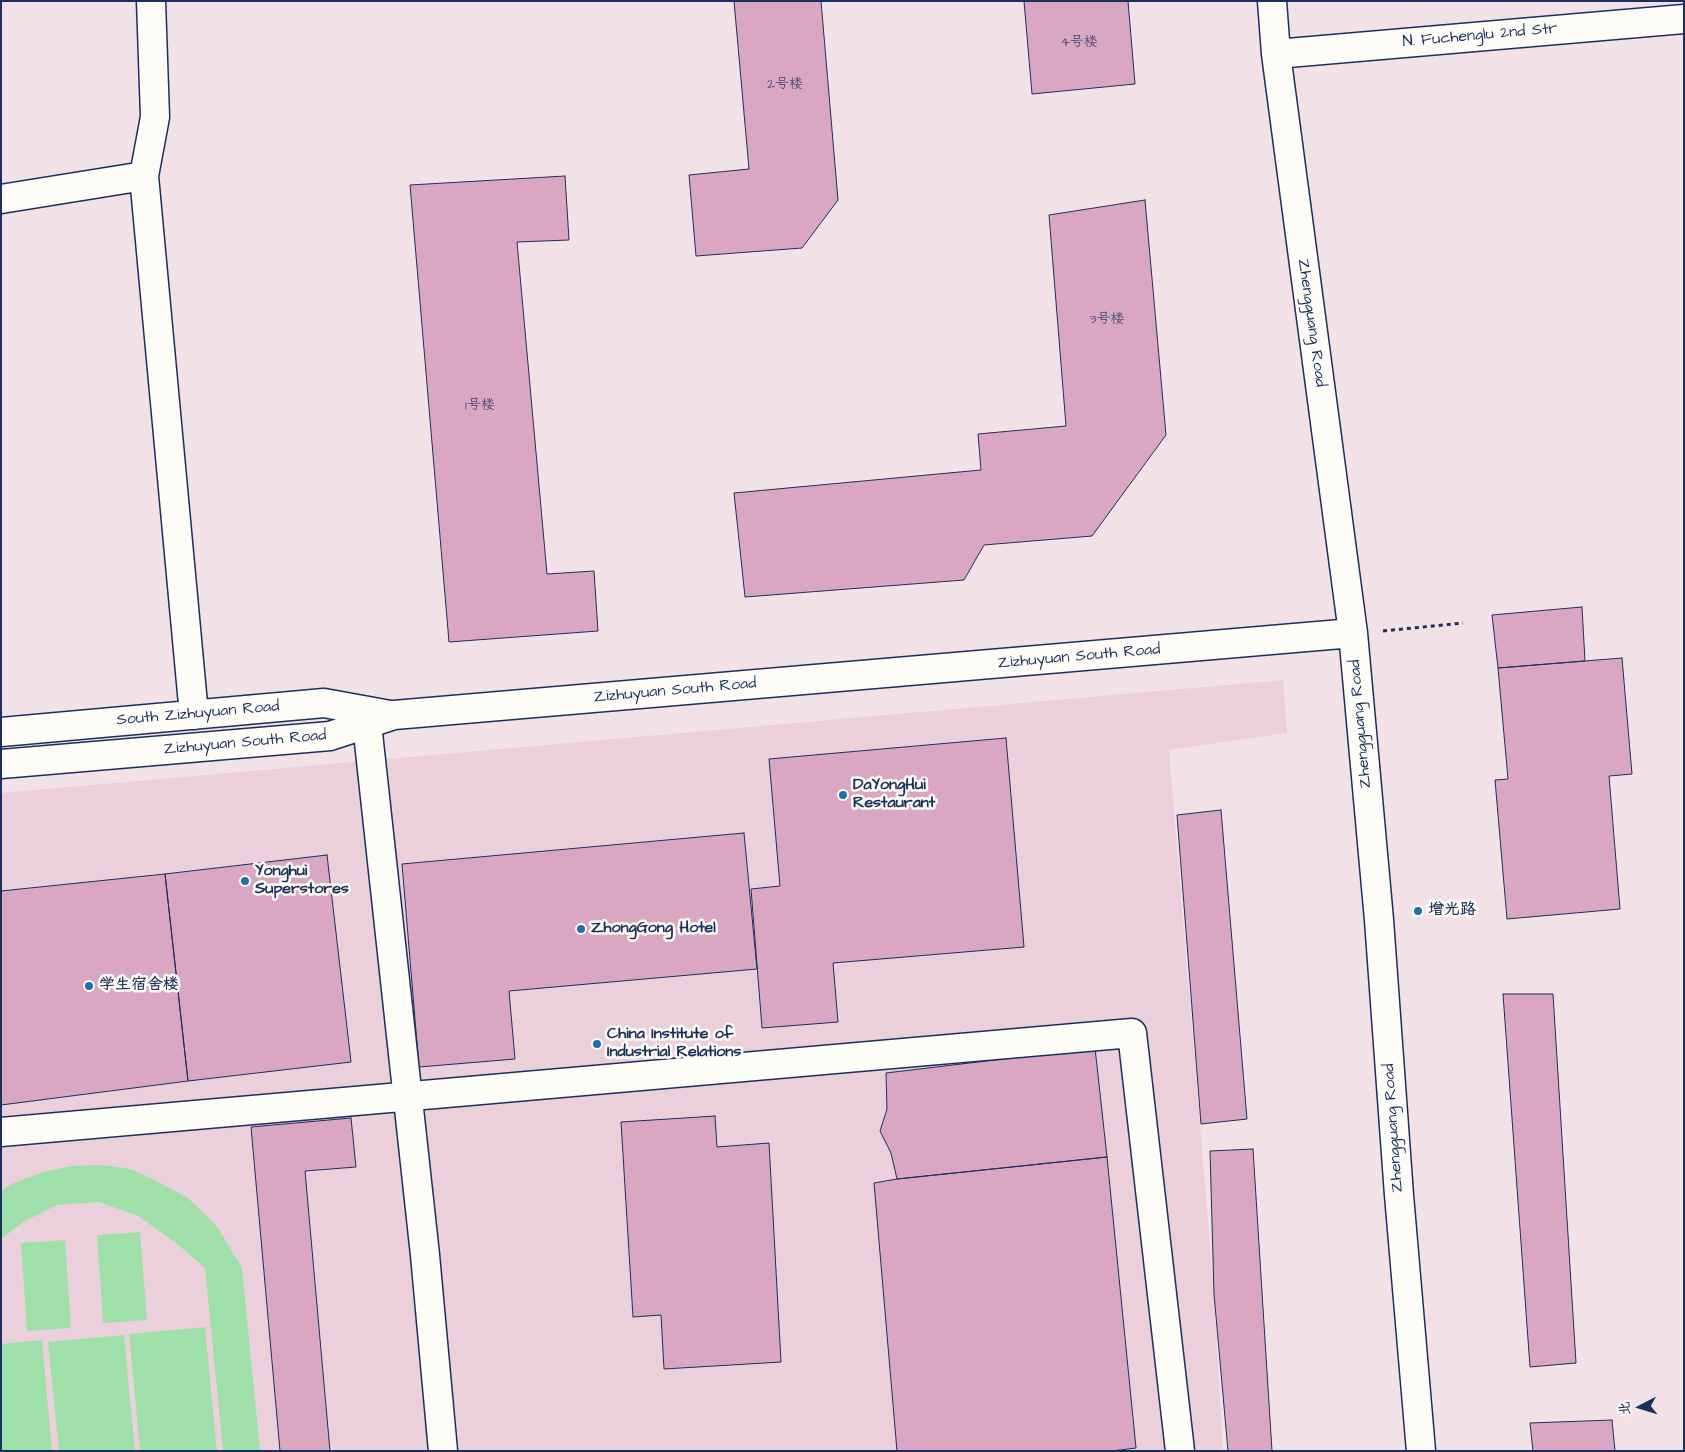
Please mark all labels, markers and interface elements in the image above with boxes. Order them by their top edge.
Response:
street label: N. Fuchenglu 2nd Str [1402,20,1558,52]
house number: 4号楼 [1060,35,1098,51]
house number: 2号楼 [767,77,803,93]
street label: Zhengguang Road [1292,258,1330,388]
house number: 3号楼 [1089,312,1125,328]
house number: 1号楼 [465,398,495,414]
street label: Zizhuyuan South Road [997,640,1161,674]
street label: Zhengguang Road [1346,659,1376,789]
street label: Zizhuyuan South Road [593,674,757,708]
street label: South Zizhuyuan Road [116,697,280,731]
street label: Zizhuyuan South Road [163,726,327,760]
place label: DaYongHui Restaurant [853,776,935,814]
marker: DaYongHui Restaurant [837,789,849,801]
place label: Yonghui Superstores [255,862,349,900]
marker: Yonghui Superstores [239,875,251,887]
place label: 增光路 [1428,901,1476,921]
marker: 增光路 [1412,905,1424,917]
place label: ZhongGong Hotel [591,919,716,939]
marker: ZhongGong Hotel [575,923,587,935]
place label: 学生宿舍楼 [99,976,179,996]
marker: 学生宿舍楼 [83,980,95,992]
place label: China Institute of Industrial Relations [607,1025,741,1063]
marker: China Institute of Industrial Relations [591,1038,603,1050]
street label: Zhengguang Road [1380,1063,1408,1193]
north arrow [1615,1382,1665,1432]
text: 北 [1614,1400,1636,1416]

